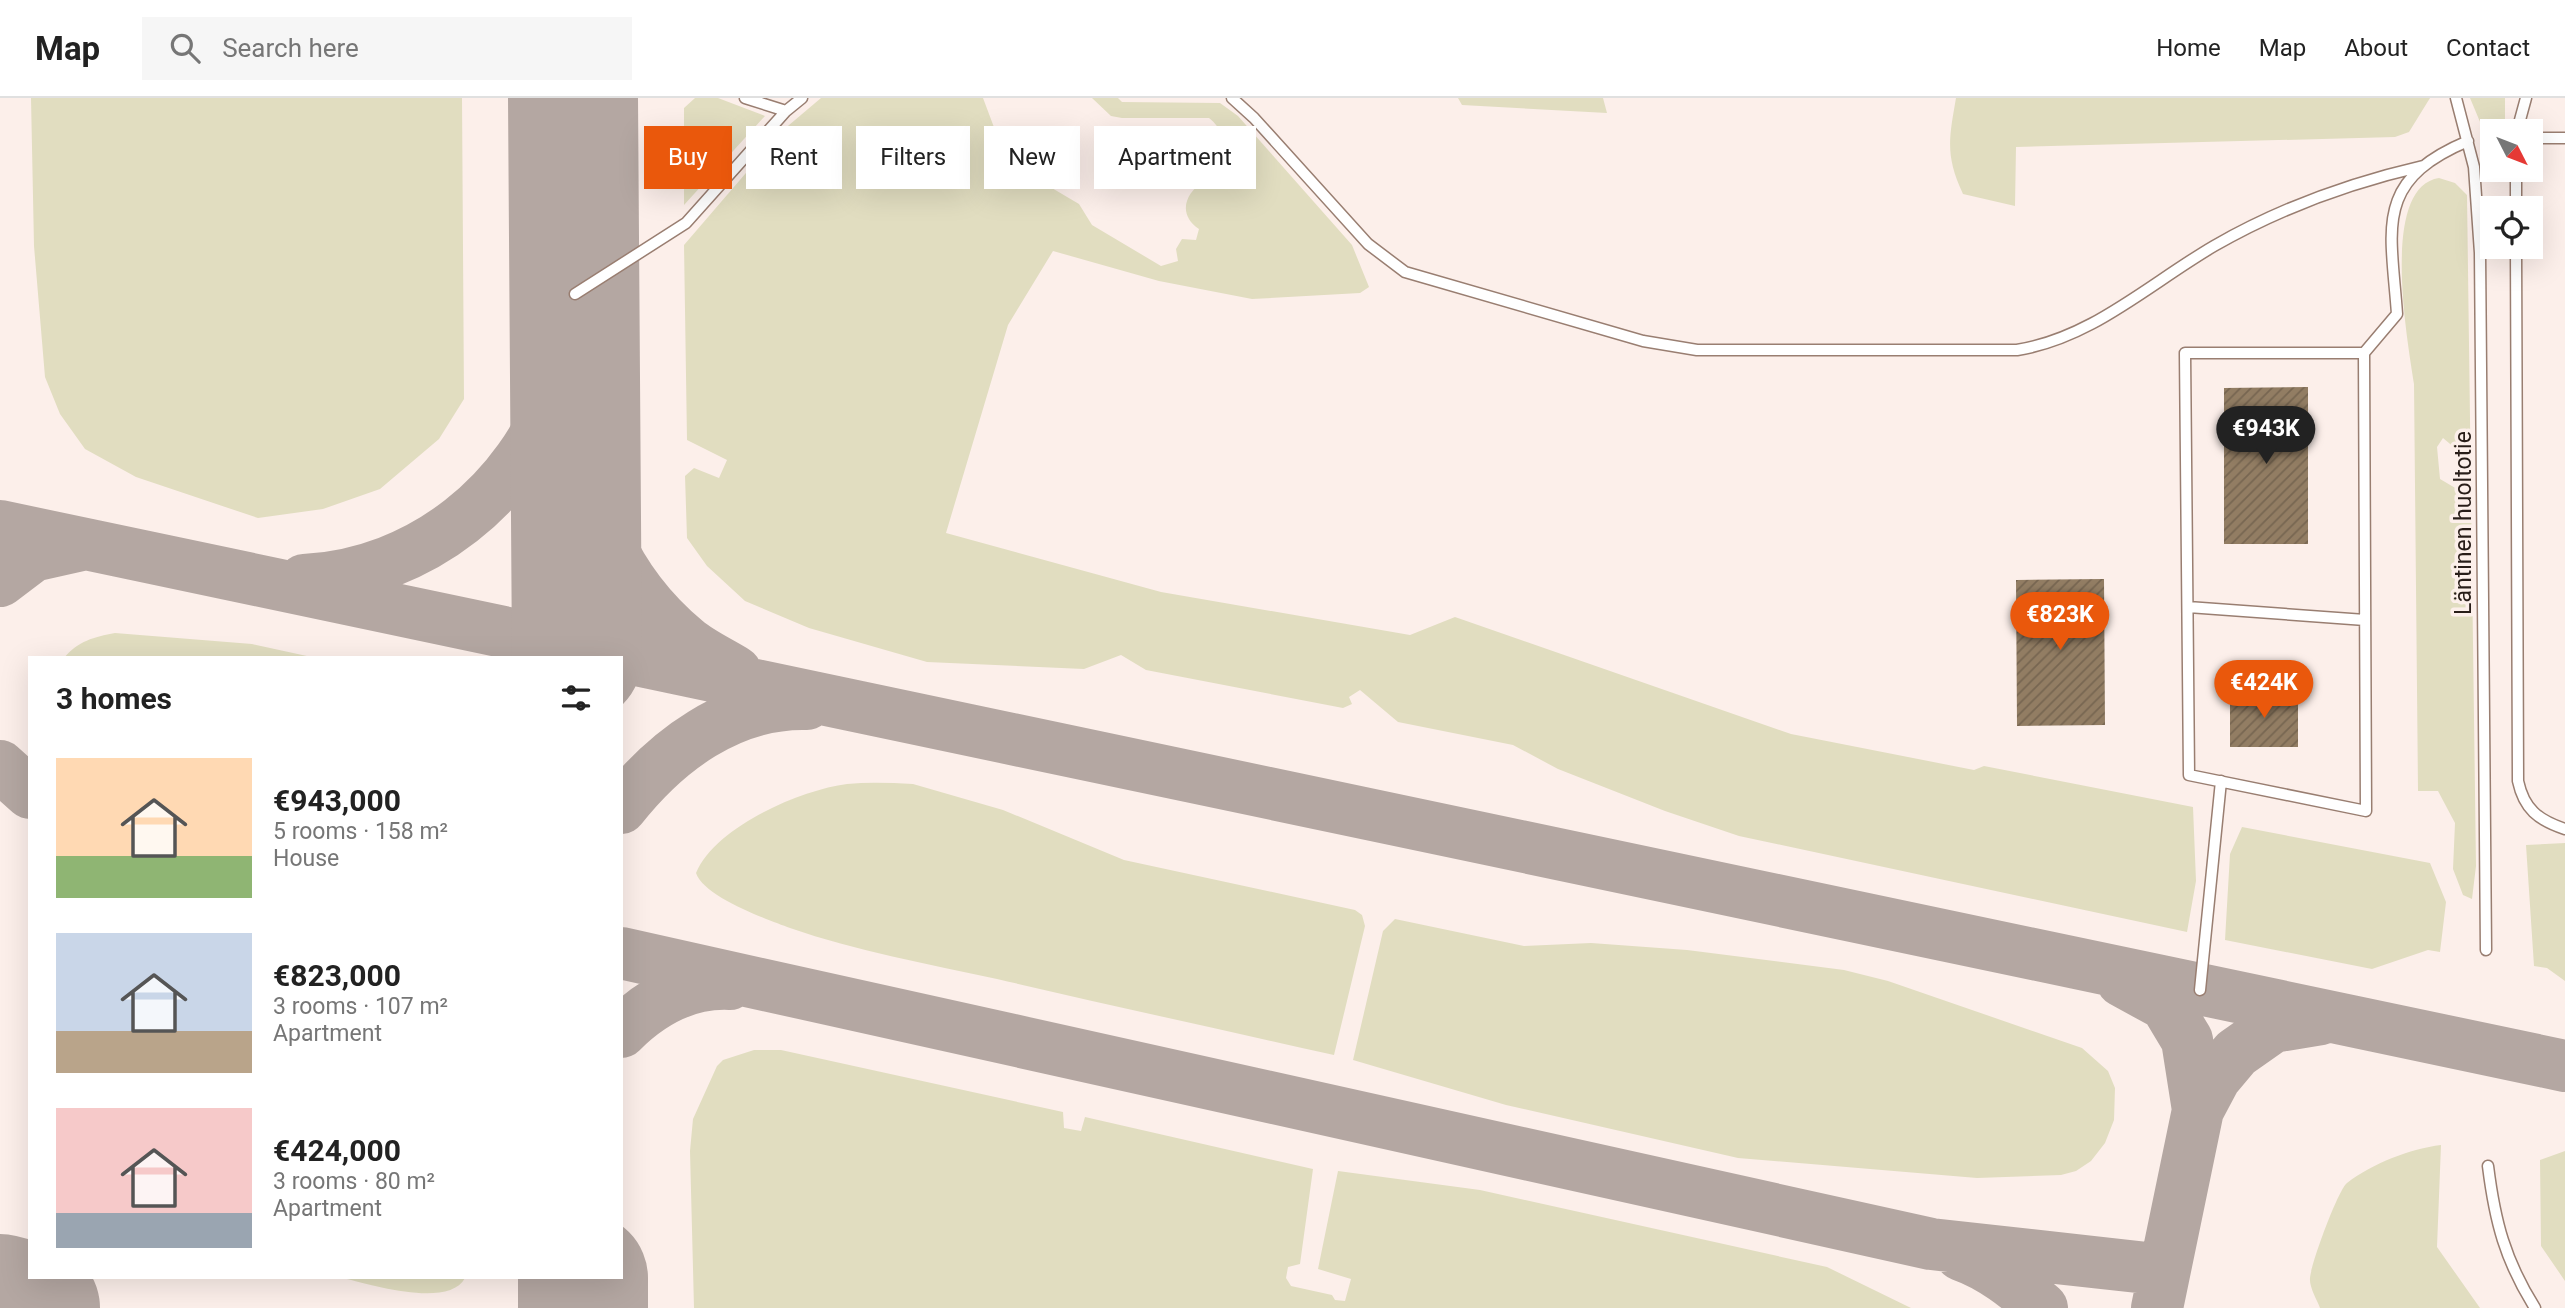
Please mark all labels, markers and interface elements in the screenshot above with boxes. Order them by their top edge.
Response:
search box [142,17,632,80]
text: Map [35,29,100,68]
icon: search [166,29,204,67]
text: Search here [222,33,359,63]
text: Home [2156,34,2221,62]
text: Map [2259,34,2306,62]
text: About [2344,34,2408,62]
text: Contact [2446,34,2530,62]
north arrow [2480,119,2543,182]
map controls [2480,119,2543,259]
chip: Buy [644,126,732,189]
chip: Rent [746,126,842,189]
chip: Filters [856,126,970,189]
chip: New [984,126,1080,189]
chip: Apartment [1094,126,1256,189]
button: locate [2480,196,2543,259]
pin: €943K [2217,406,2315,466]
text: €943K [2232,415,2300,442]
street label: Läntinen huoltotie [2450,431,2477,615]
pin: €823K [2011,592,2109,652]
text: €823K [2026,601,2094,628]
pin: €424K [2215,660,2313,720]
text: €424K [2230,669,2298,696]
icon: filters [557,679,595,717]
text: 3 homes [56,681,172,716]
text: €943,000 [273,783,401,818]
icon: home [112,786,196,870]
text: 5 rooms · 158 m² [273,818,448,845]
text: House [273,845,339,872]
text: €823,000 [273,958,401,993]
icon: home [112,961,196,1045]
text: 3 rooms · 107 m² [273,993,448,1020]
text: Apartment [273,1020,382,1047]
text: €424,000 [273,1133,401,1168]
icon: home [112,1136,196,1220]
text: 3 rooms · 80 m² [273,1168,435,1195]
text: Apartment [273,1195,382,1222]

